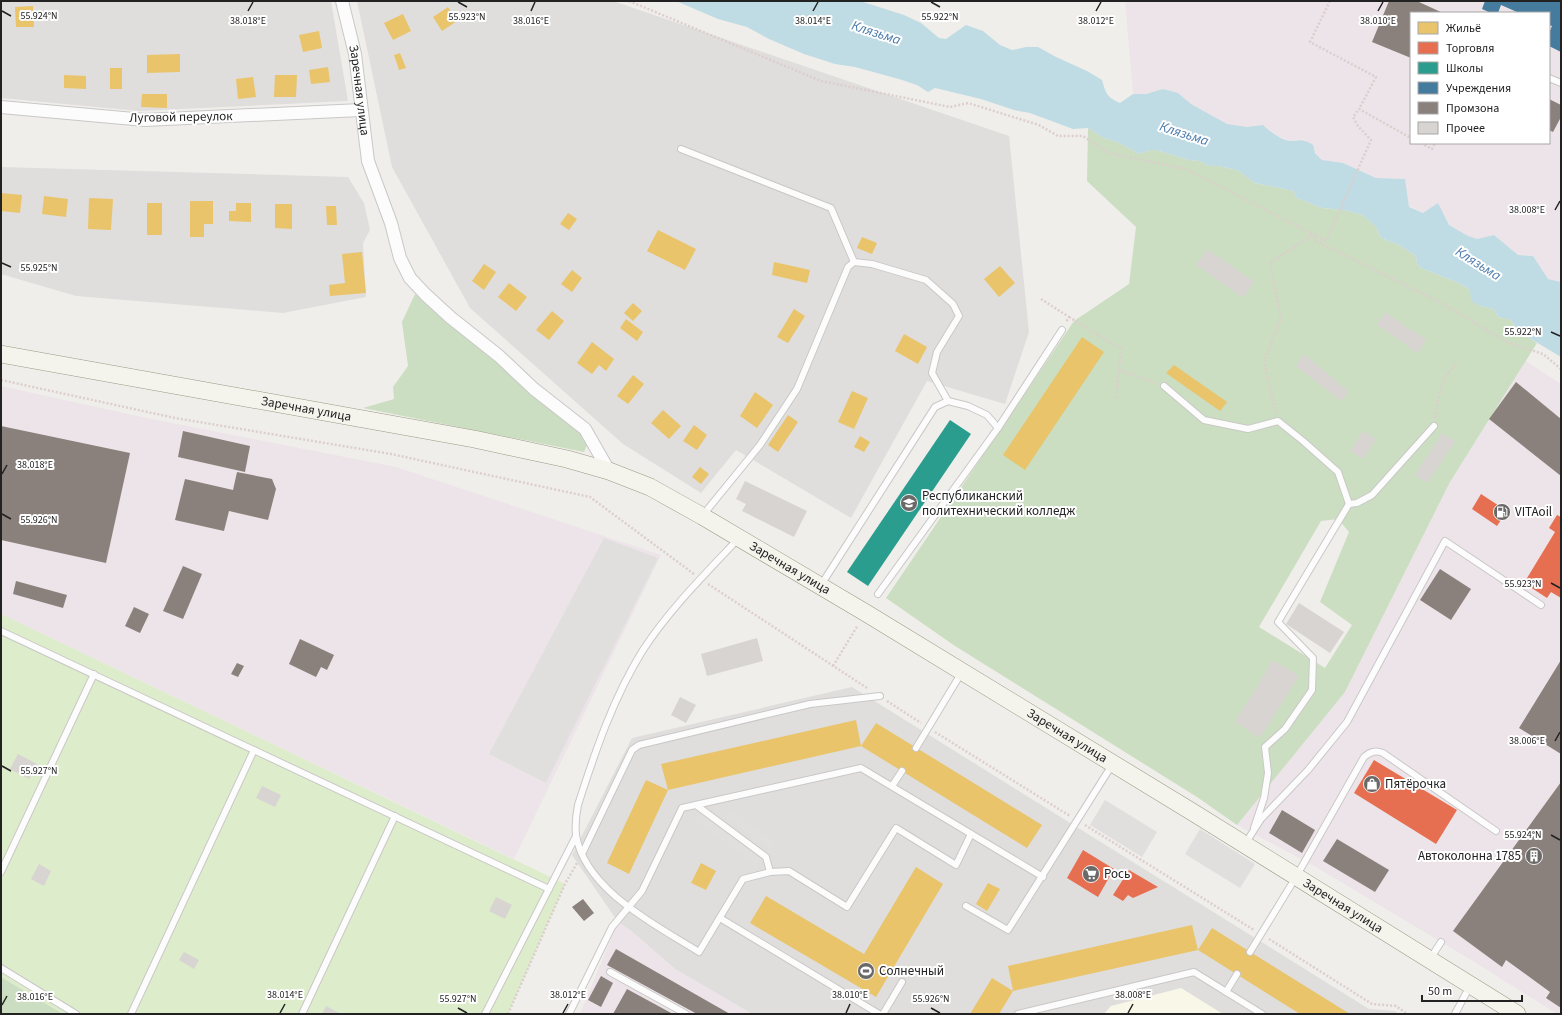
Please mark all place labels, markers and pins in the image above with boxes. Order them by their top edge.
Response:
place label: Республиканский политехнический колледж [922,487,1075,520]
school or university icon: Республиканский политехнический колледж [899,493,919,513]
fuel station icon: VITAoil [1492,502,1512,522]
place label: VITAoil [1515,503,1552,521]
shop icon: Пятёрочка [1362,774,1382,794]
place label: Пятёрочка [1385,775,1446,793]
building icon: Автоколонна 1785 [1524,846,1544,866]
place label: Автоколонна 1785 [1418,847,1521,865]
supermarket icon: Рось [1081,864,1101,884]
place label: Рось [1104,865,1130,883]
sports icon: Солнечный [856,961,876,981]
place label: Солнечный [879,962,944,980]

